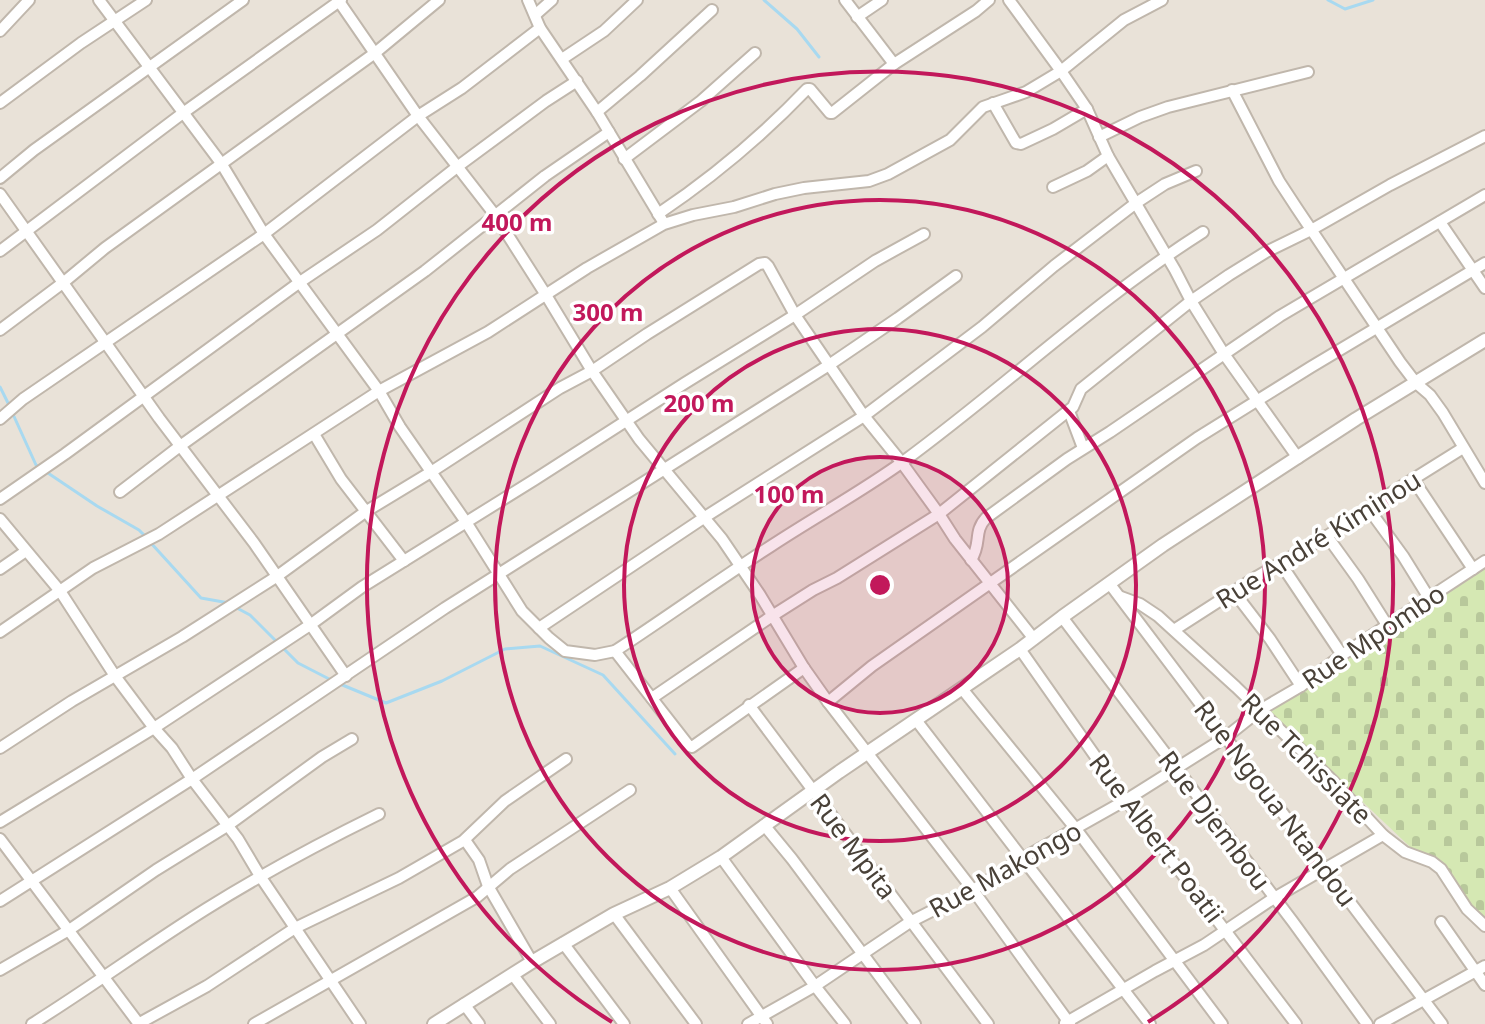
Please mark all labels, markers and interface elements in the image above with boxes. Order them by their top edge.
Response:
text: 400 m [482,205,552,238]
text: 300 m [573,295,643,328]
text: 200 m [664,386,734,419]
street label: Rue André Kiminou [1209,461,1427,617]
text: 100 m [754,477,824,510]
centre of rings [866,571,894,599]
street label: Rue Mpombo [1295,575,1451,697]
street label: Rue Tchissiate [1234,685,1380,831]
street label: Rue Ngoua Ntandou [1186,692,1366,914]
street label: Rue Djembou [1151,743,1279,897]
street label: Rue Albert Poatii [1081,746,1233,930]
street label: Rue Mpita [802,786,906,906]
street label: Rue Makongo [922,812,1088,926]

